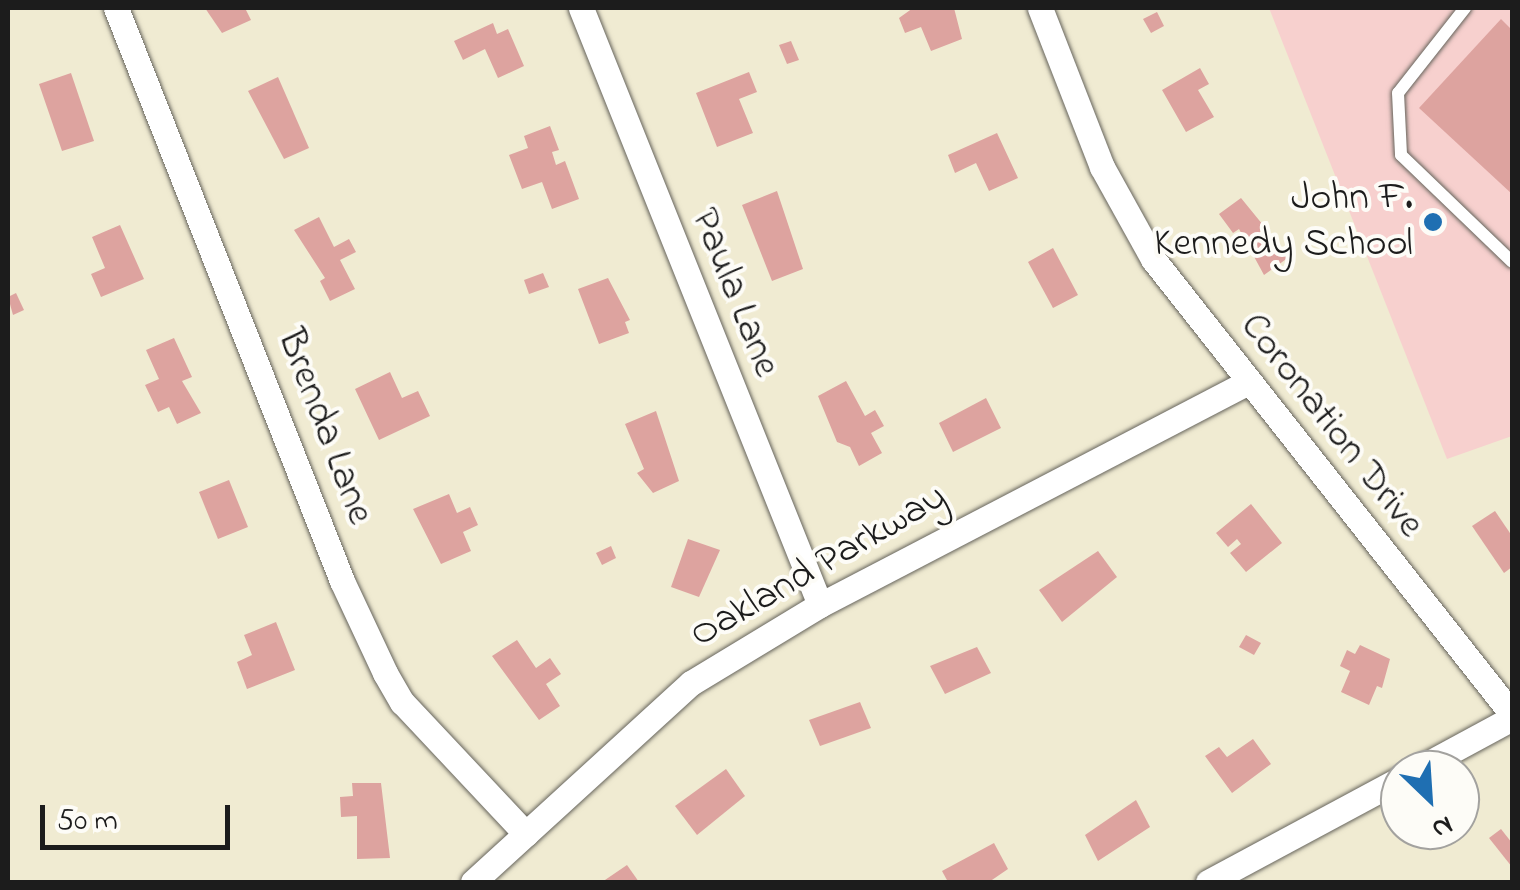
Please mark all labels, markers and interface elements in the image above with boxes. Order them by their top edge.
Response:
place label: John F. Kennedy School [1154,175,1413,269]
street label: Paula Lane [679,202,789,384]
marker: John F. Kennedy School [1422,211,1444,233]
street label: Coronation Drive [1228,304,1434,548]
street label: Brenda Lane [265,323,383,531]
street label: Oakland Parkway [682,474,956,660]
north arrow [1380,750,1480,850]
scale bar [45,785,235,847]
text: 50 m [57,800,118,844]
text: N [1425,803,1459,848]

